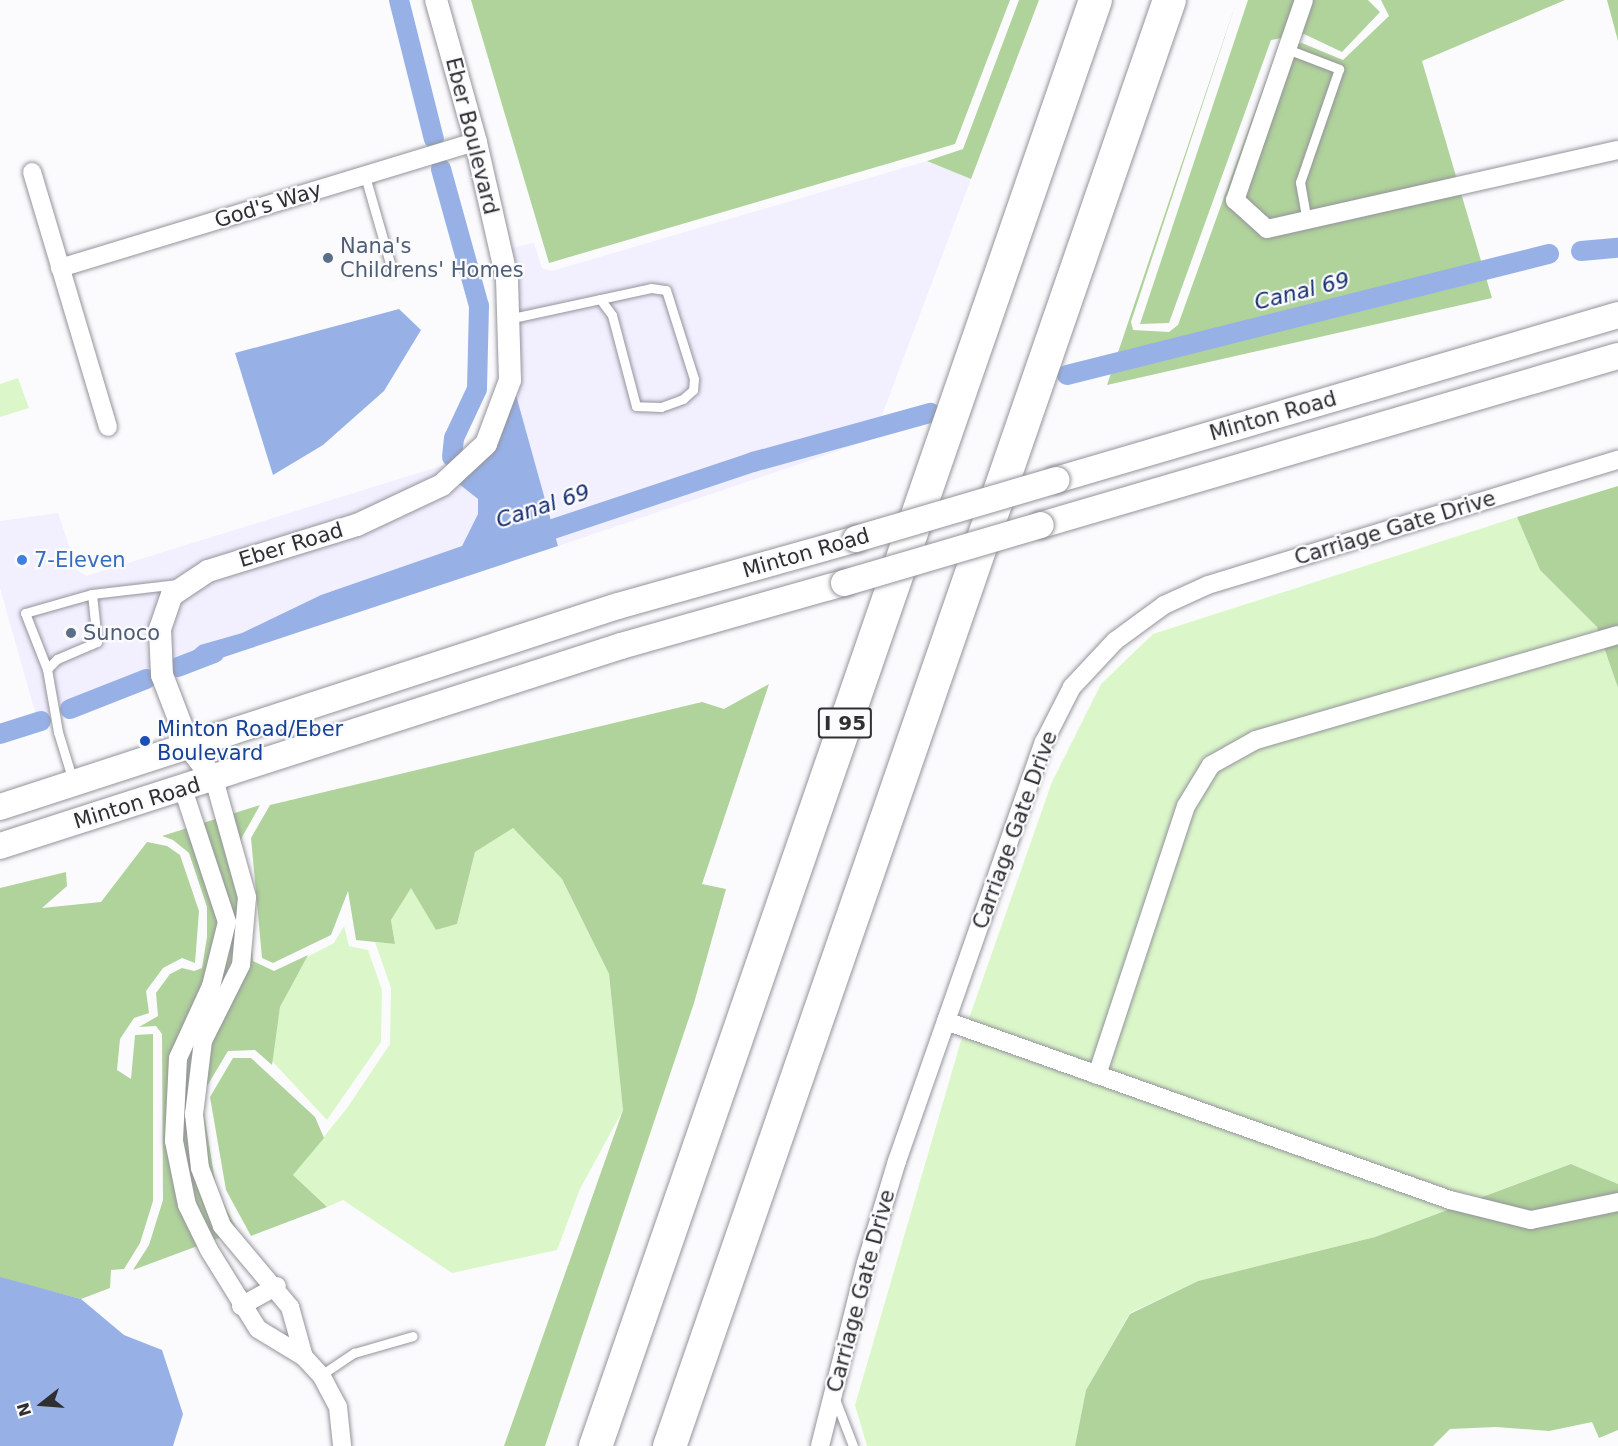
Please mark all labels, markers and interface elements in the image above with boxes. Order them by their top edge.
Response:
street label: Eber Boulevard [440,55,504,217]
street label: God's Way [211,177,325,233]
place label: Nana's Childrens' Homes [340,233,524,283]
marker: Nana's Childrens' Homes [321,251,335,265]
water label: Canal 69 [1252,266,1352,316]
street label: Minton Road [1207,386,1339,446]
water label: Canal 69 [493,478,593,534]
street label: Carriage Gate Drive [1291,485,1499,571]
street label: Eber Road [236,517,346,573]
street label: Minton Road [740,523,872,583]
place label: 7-Eleven [34,547,126,573]
marker: 7-Eleven [15,553,29,567]
place label: Sunoco [83,620,160,646]
marker: Sunoco [64,626,78,640]
road number: I 95 [816,706,874,740]
place label: Minton Road/Eber Boulevard [157,716,343,766]
street label: Carriage Gate Drive [967,727,1063,933]
marker: Minton Road/Eber Boulevard [138,734,152,748]
street label: Minton Road [71,772,203,834]
street label: Carriage Gate Drive [822,1187,900,1395]
north arrow [12,1374,72,1434]
text: N [13,1400,35,1419]

